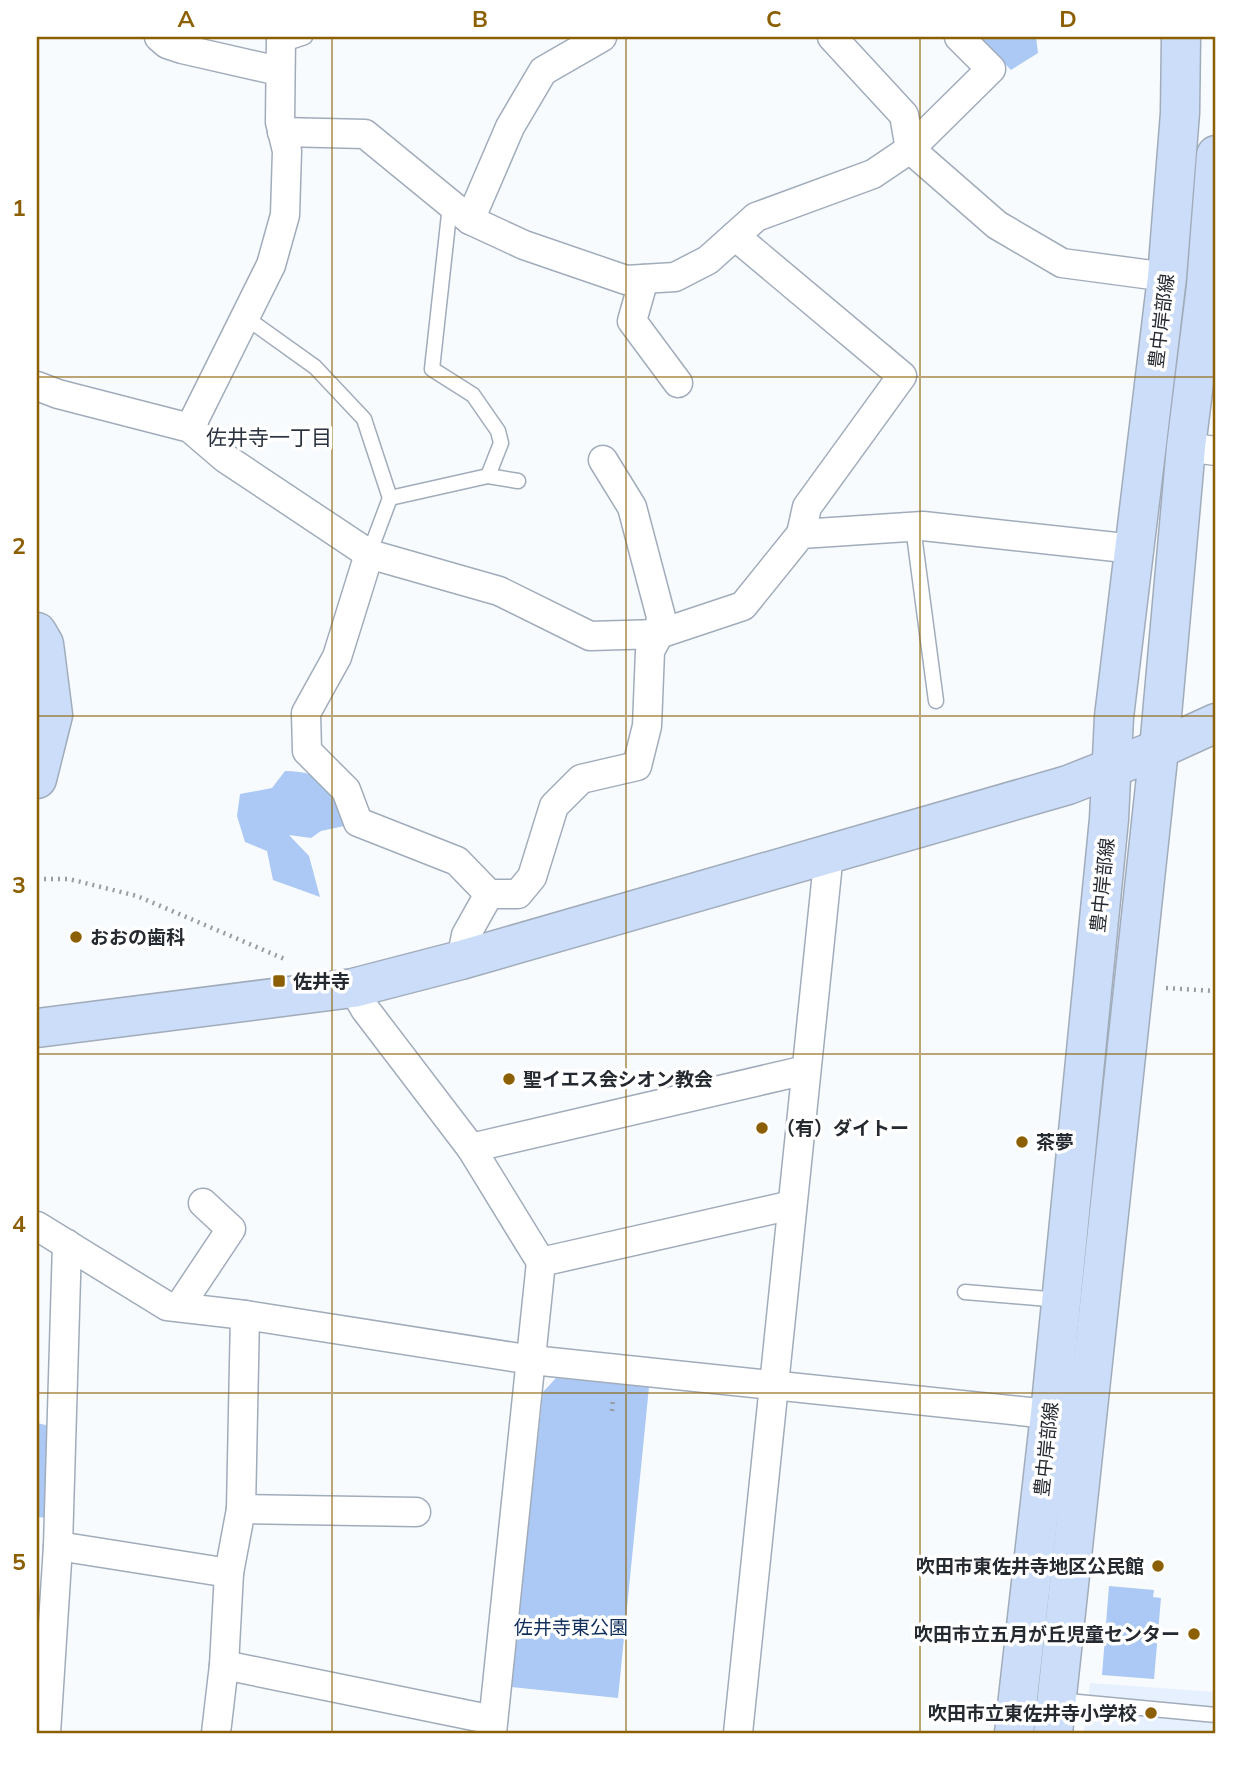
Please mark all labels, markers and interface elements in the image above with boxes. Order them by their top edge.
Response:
text: A [177,4,195,33]
text: B [472,4,488,33]
text: C [766,4,782,33]
text: D [1059,4,1077,33]
text: 1 [12,193,26,222]
street label: 豊中岸部線 [1143,272,1179,370]
district label: 佐井寺一丁目 [206,424,332,450]
text: 2 [12,531,26,560]
street label: 豊中岸部線 [1085,836,1119,934]
text: 3 [12,870,26,899]
place label: おおの歯科 [90,925,185,949]
marker: おおの歯科 [68,929,84,945]
place label: 佐井寺 [293,969,350,993]
marker: 佐井寺 [271,973,287,989]
place label: 聖イエス会シオン教会 [523,1067,713,1091]
marker: 聖イエス会シオン教会 [501,1071,517,1087]
place label: （有）ダイトー [776,1116,909,1140]
marker: （有）ダイトー [754,1120,770,1136]
place label: 茶夢 [1036,1130,1074,1154]
marker: 茶夢 [1014,1134,1030,1150]
text: 4 [12,1209,26,1238]
street label: 豊中岸部線 [1029,1400,1063,1498]
text: 5 [12,1547,26,1576]
place label: 吹田市東佐井寺地区公民館 [916,1554,1144,1578]
marker: 吹田市東佐井寺地区公民館 [1150,1558,1166,1574]
park label: 佐井寺東公園 [514,1615,628,1639]
place label: 吹田市立五月が丘児童センター [914,1622,1180,1646]
marker: 吹田市立五月が丘児童センター [1186,1626,1202,1642]
place label: 吹田市立東佐井寺小学校 [928,1701,1137,1725]
marker: 吹田市立東佐井寺小学校 [1143,1705,1159,1721]

